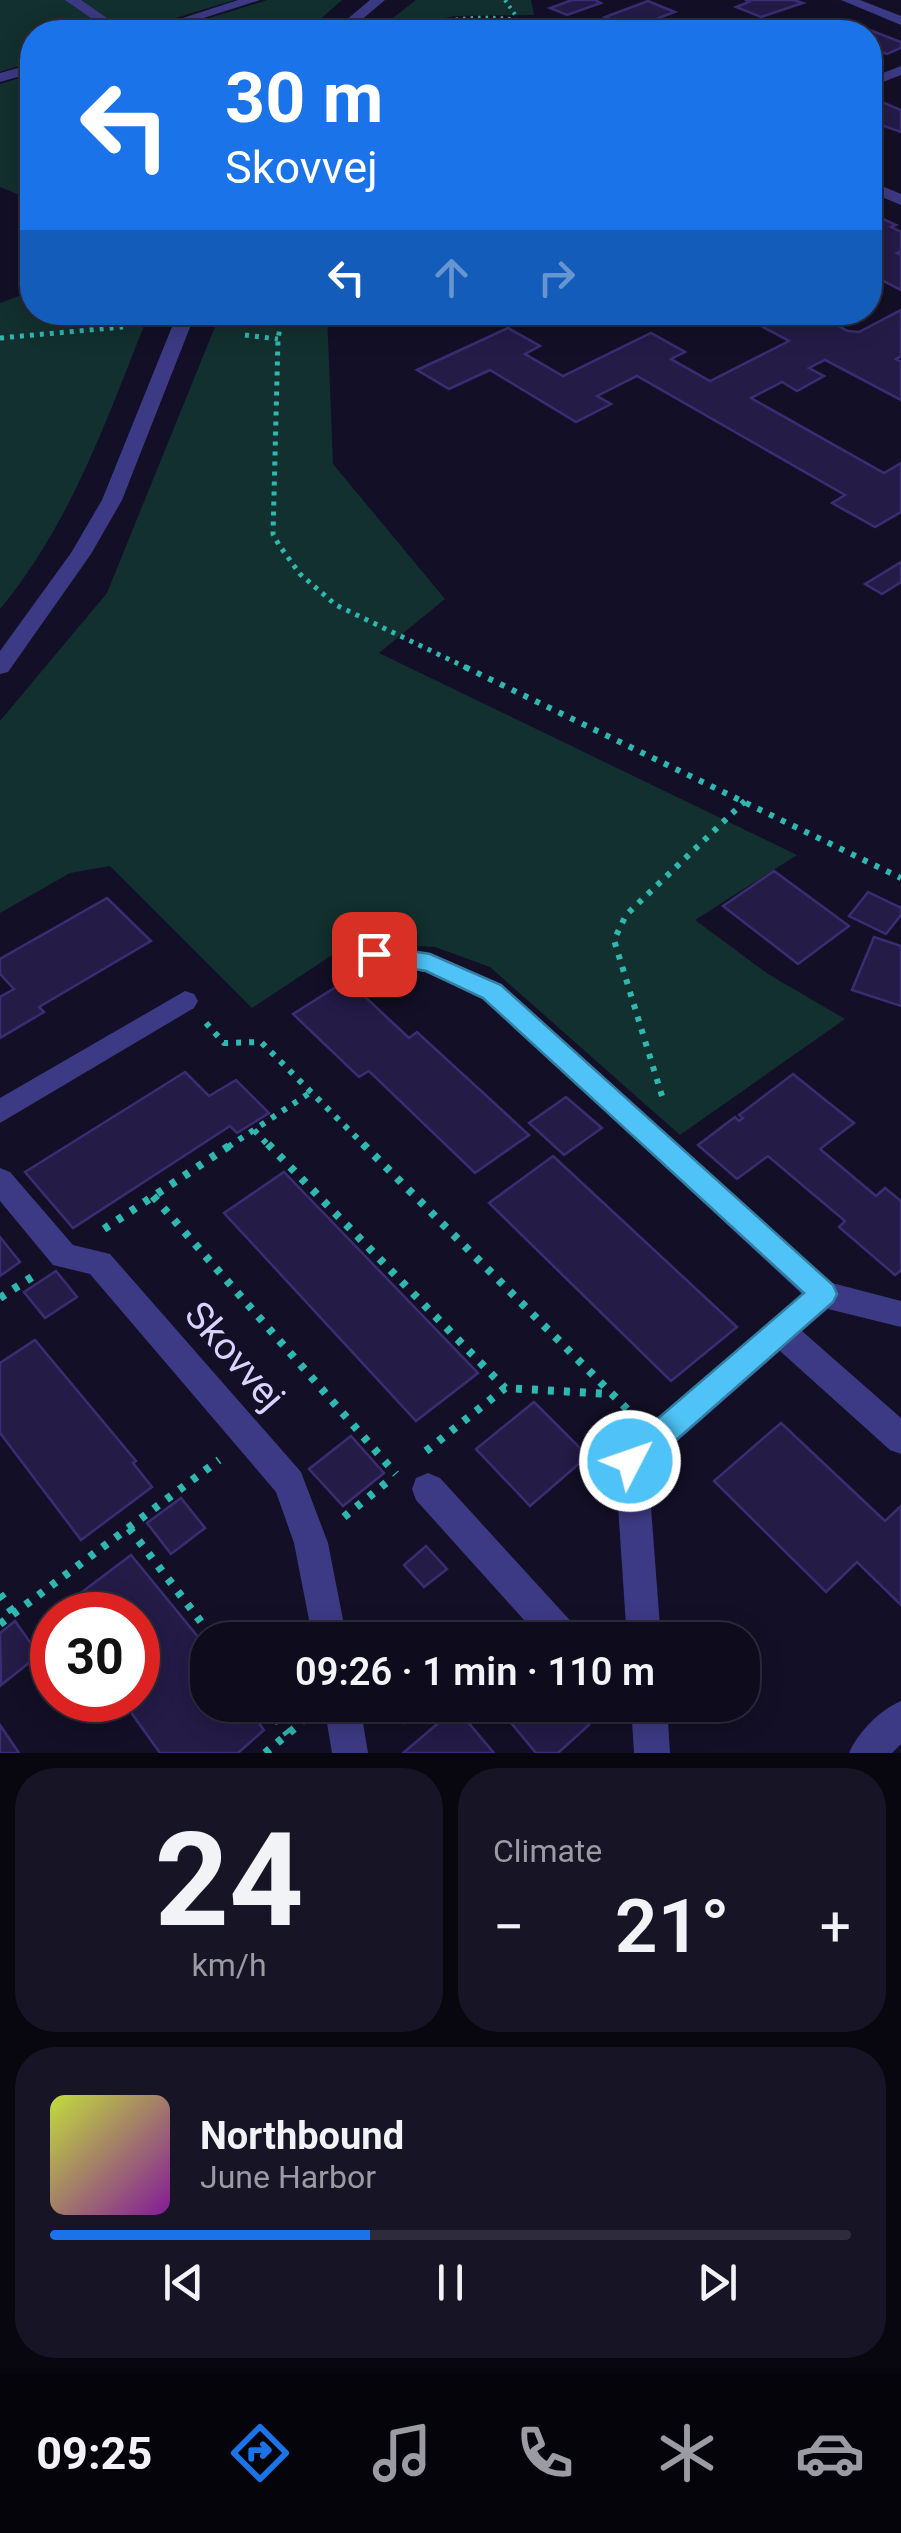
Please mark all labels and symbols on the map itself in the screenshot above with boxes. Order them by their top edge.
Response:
pin [332,912,417,997]
street label: Skovvej [176,1293,294,1419]
position arrow [578,1409,682,1513]
speed limit sign: 30 [30,1592,160,1722]

